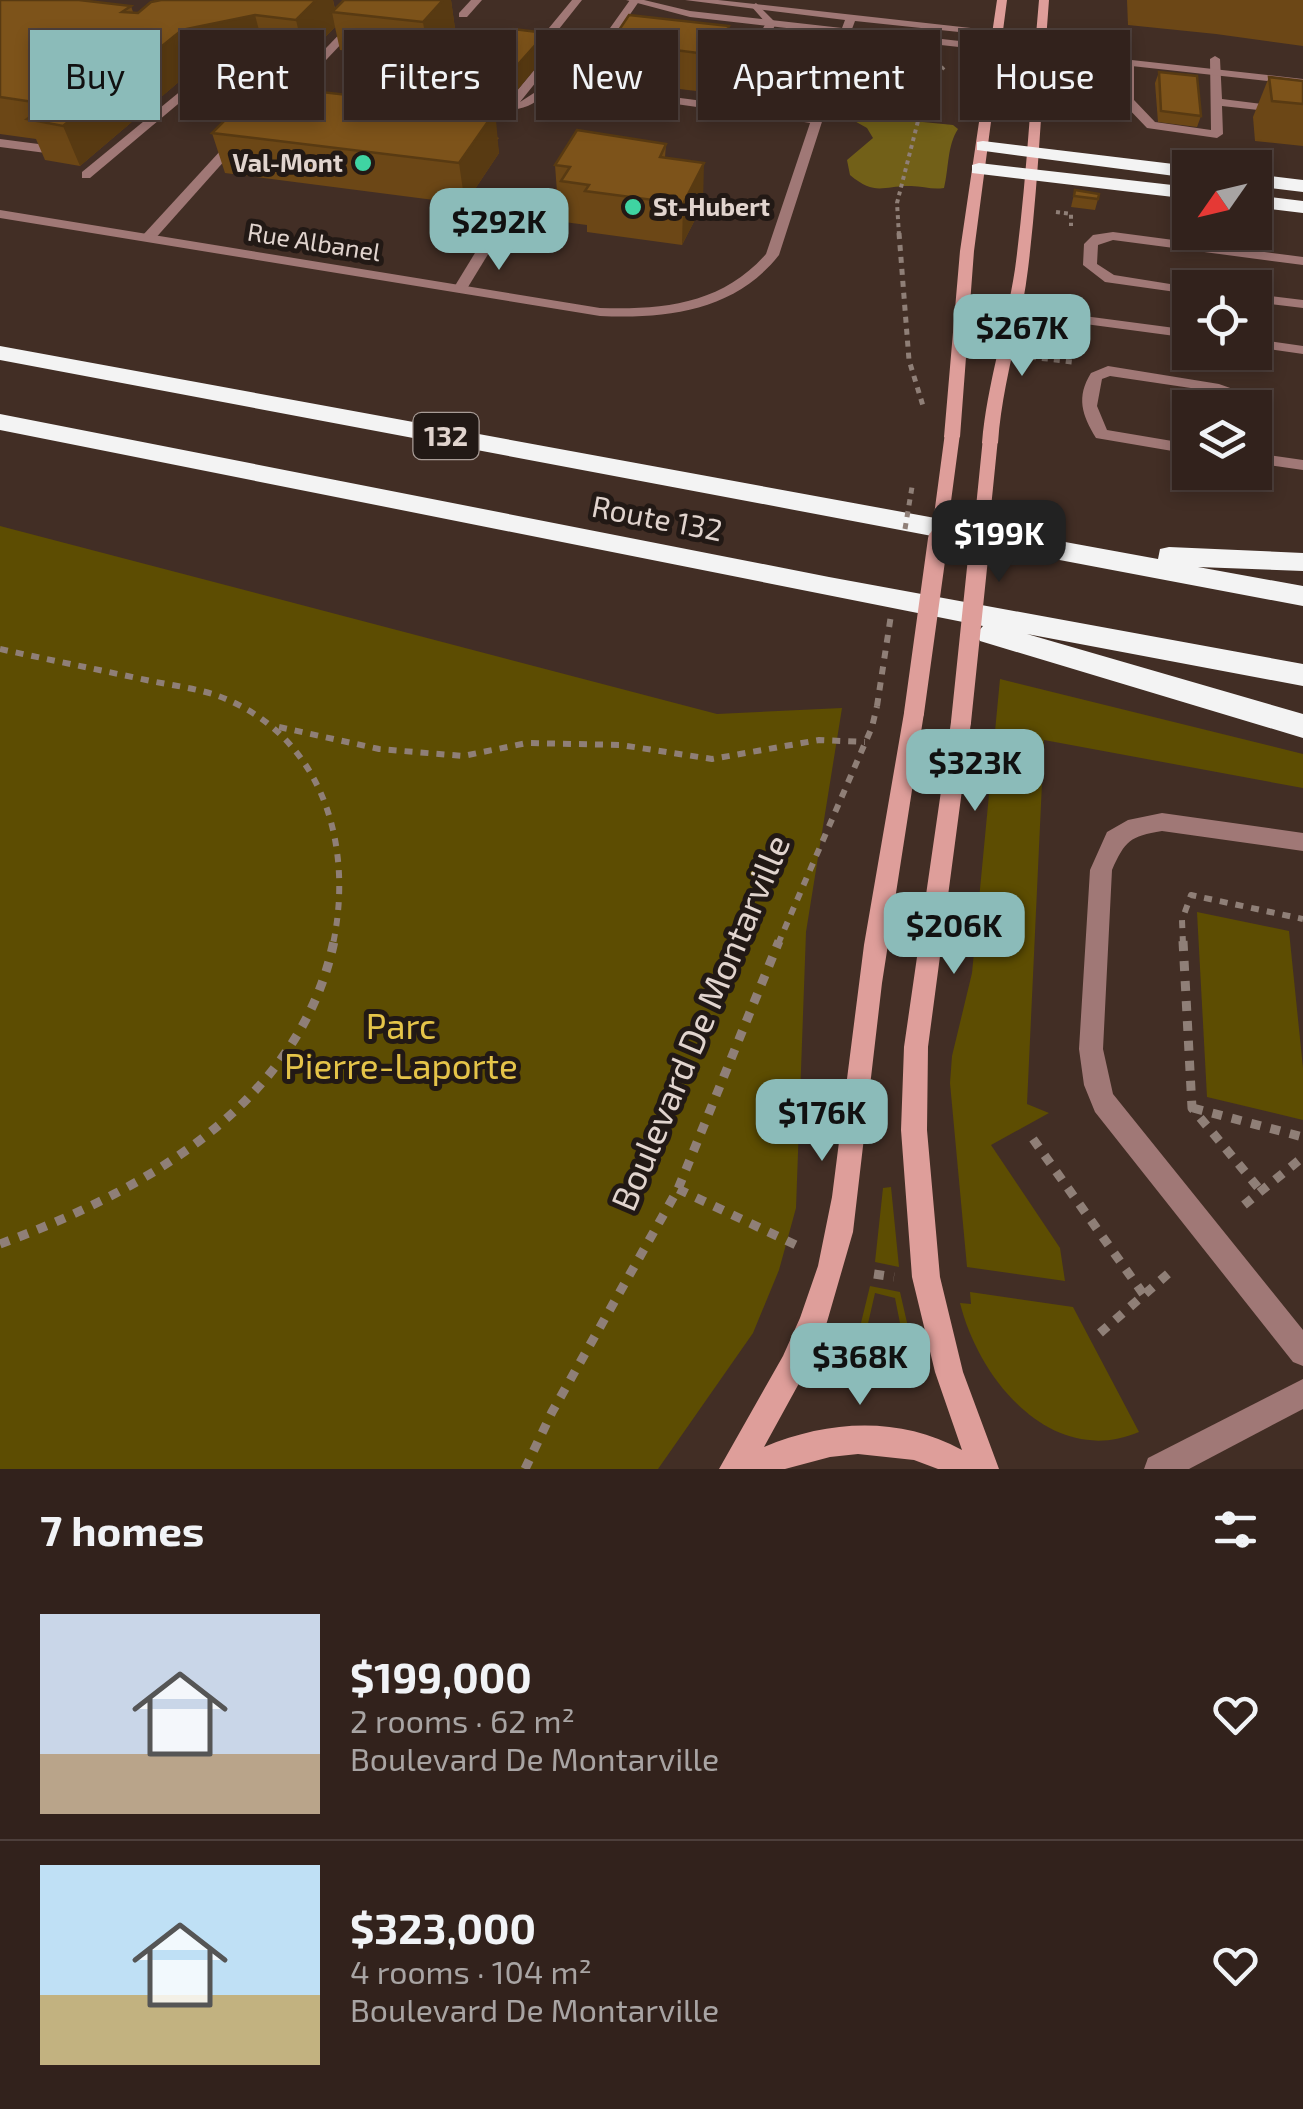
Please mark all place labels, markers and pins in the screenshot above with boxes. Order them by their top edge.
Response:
place label: Val-Mont [232,147,343,177]
marker: Val-Mont [352,152,374,174]
pin: $292K [429,188,569,273]
place label: St-Hubert [653,191,770,221]
marker: St-Hubert [622,196,644,218]
pin: $267K [952,294,1092,379]
pin: $199K [929,500,1069,585]
pin: $323K [905,729,1045,814]
pin: $206K [884,892,1024,977]
pin: $176K [752,1079,892,1164]
pin: $368K [790,1323,930,1408]

